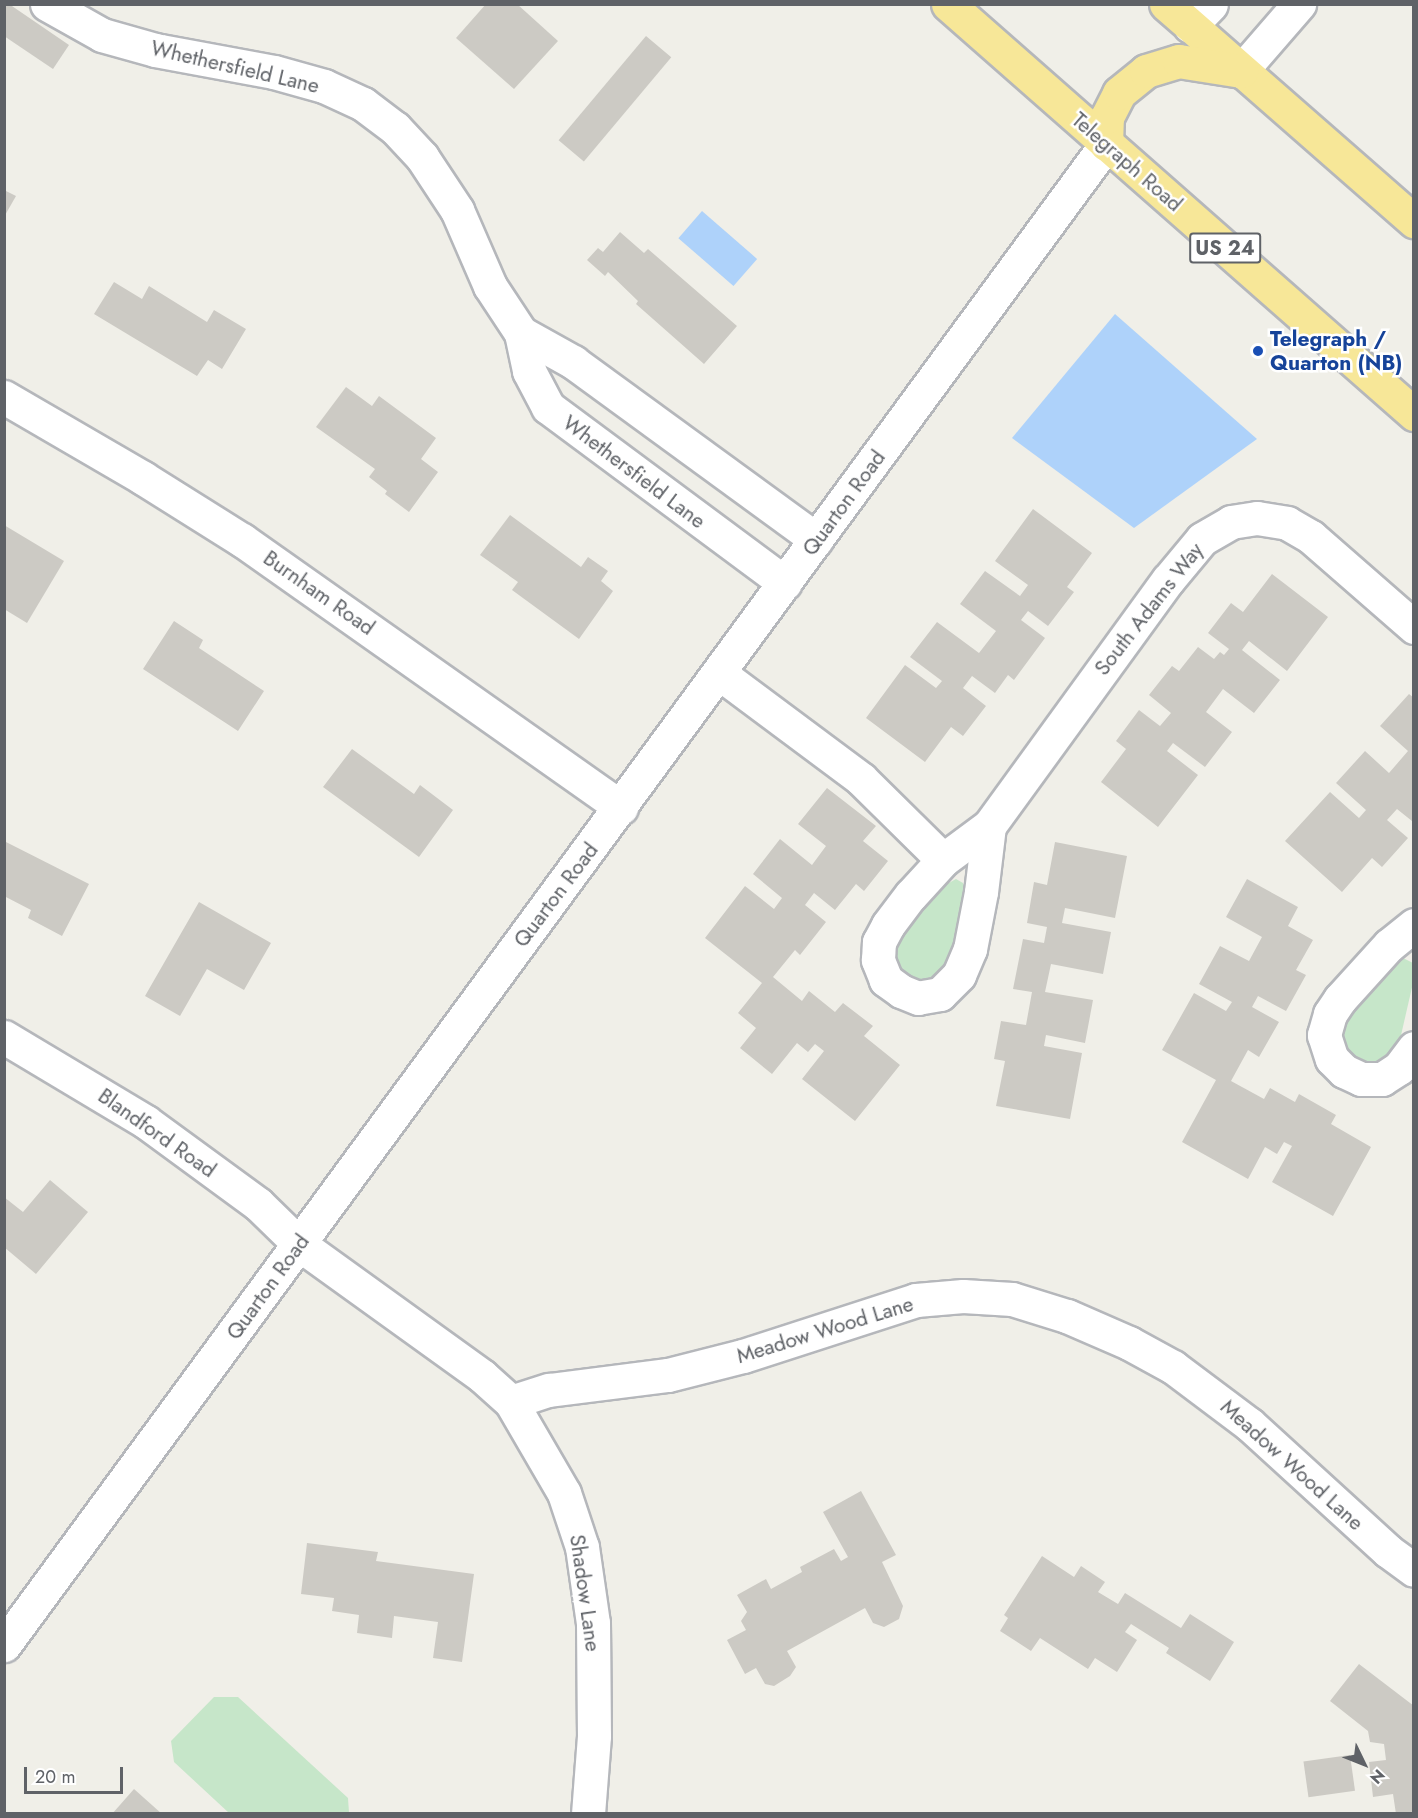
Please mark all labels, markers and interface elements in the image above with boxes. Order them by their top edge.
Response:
street label: Whethersfield Lane [148,35,322,99]
street label: Telegraph Road [1067,107,1187,217]
road number: US 24 [1189,231,1261,265]
place label: Telegraph / Quarton (NB) [1270,326,1403,376]
marker: Telegraph / Quarton (NB) [1251,344,1265,358]
street label: Whethersfield Lane [558,410,710,534]
street label: Quarton Road [797,445,891,561]
street label: South Adams Way [1089,538,1209,680]
street label: Burnham Road [258,545,380,641]
street label: Quarton Road [509,838,603,952]
street label: Blandford Road [93,1083,221,1183]
street label: Quarton Road [221,1229,315,1345]
street label: Meadow Wood Lane [734,1291,916,1369]
street label: Meadow Wood Lane [1215,1394,1369,1536]
street label: Shadow Lane [564,1533,606,1653]
north arrow [1334,1734,1394,1794]
scale bar [27,1755,126,1793]
text: 20 m [35,1764,75,1790]
text: N [1365,1764,1390,1789]

